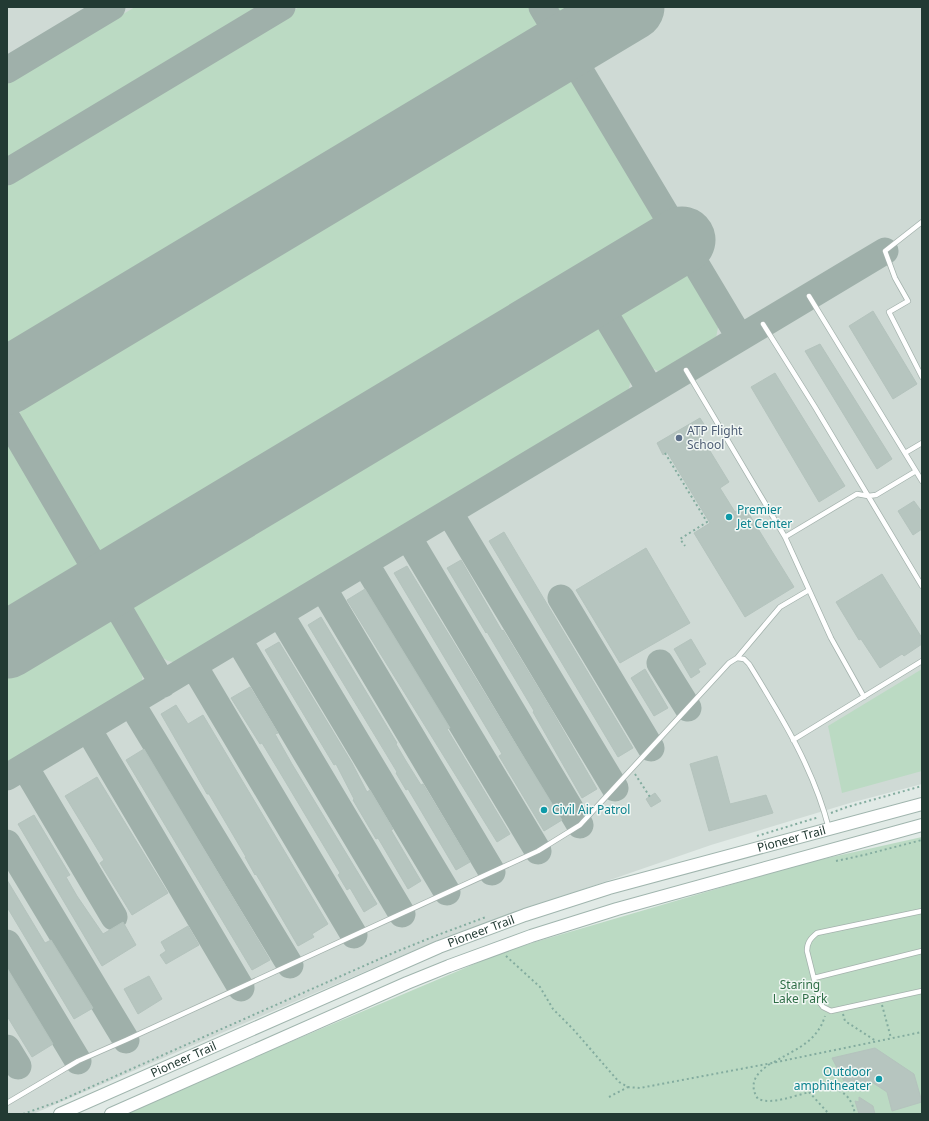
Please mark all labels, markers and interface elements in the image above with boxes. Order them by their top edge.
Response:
place label: ATP Flight School [687,422,743,453]
marker: ATP Flight School [674,433,684,443]
place label: Premier Jet Center [736,501,792,532]
marker: Premier Jet Center [724,512,734,522]
place label: Civil Air Patrol [552,801,630,818]
marker: Civil Air Patrol [539,805,549,815]
street label: Pioneer Trail [755,821,827,856]
street label: Pioneer Trail [445,911,517,951]
park label: Staring Lake Park [773,976,828,1007]
street label: Pioneer Trail [148,1037,219,1081]
place label: Outdoor amphitheater [794,1063,871,1094]
marker: Outdoor amphitheater [874,1074,884,1084]

